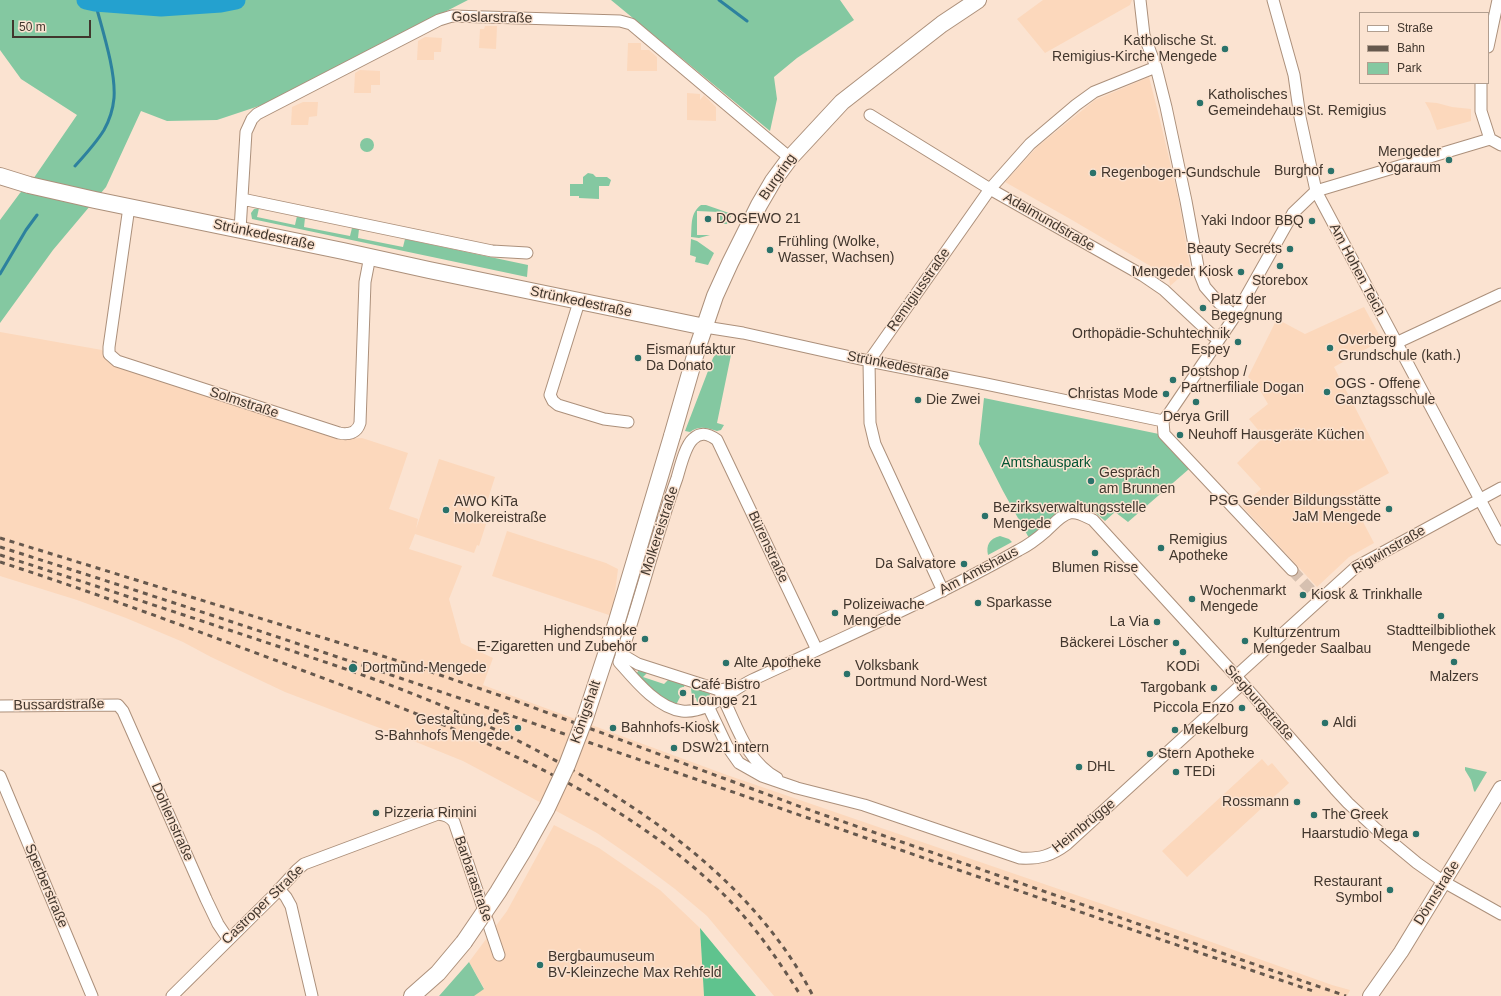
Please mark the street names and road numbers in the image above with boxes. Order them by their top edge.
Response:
street label: Goslarstraße [451,9,533,27]
street label: Burgring [756,151,800,203]
street label: Adalmundstraße [1000,189,1098,255]
street label: Strünkedestraße [212,216,316,254]
street label: Am Hohen Teich [1325,221,1389,319]
street label: Remigiusstraße [884,245,954,335]
street label: Strünkedestraße [529,283,633,321]
street label: Strünkedestraße [846,348,950,384]
street label: Solmstraße [207,384,281,422]
street label: Molkereistraße [638,484,682,578]
street label: Bürenstraße [744,509,792,585]
street label: Rigwinstraße [1349,522,1429,578]
street label: Am Amtshaus [937,543,1021,599]
street label: Siegburgstraße [1221,662,1297,744]
street label: Königshalt [567,678,605,746]
street label: Bussardstraße [13,696,105,714]
street label: Dohlenstraße [147,780,197,864]
street label: Heimbrügge [1049,795,1119,857]
street label: Barbarastraße [450,834,496,924]
street label: Sperberstraße [21,842,71,930]
street label: Dönnstraße [1410,858,1464,928]
street label: Castroper Straße [219,862,307,948]

